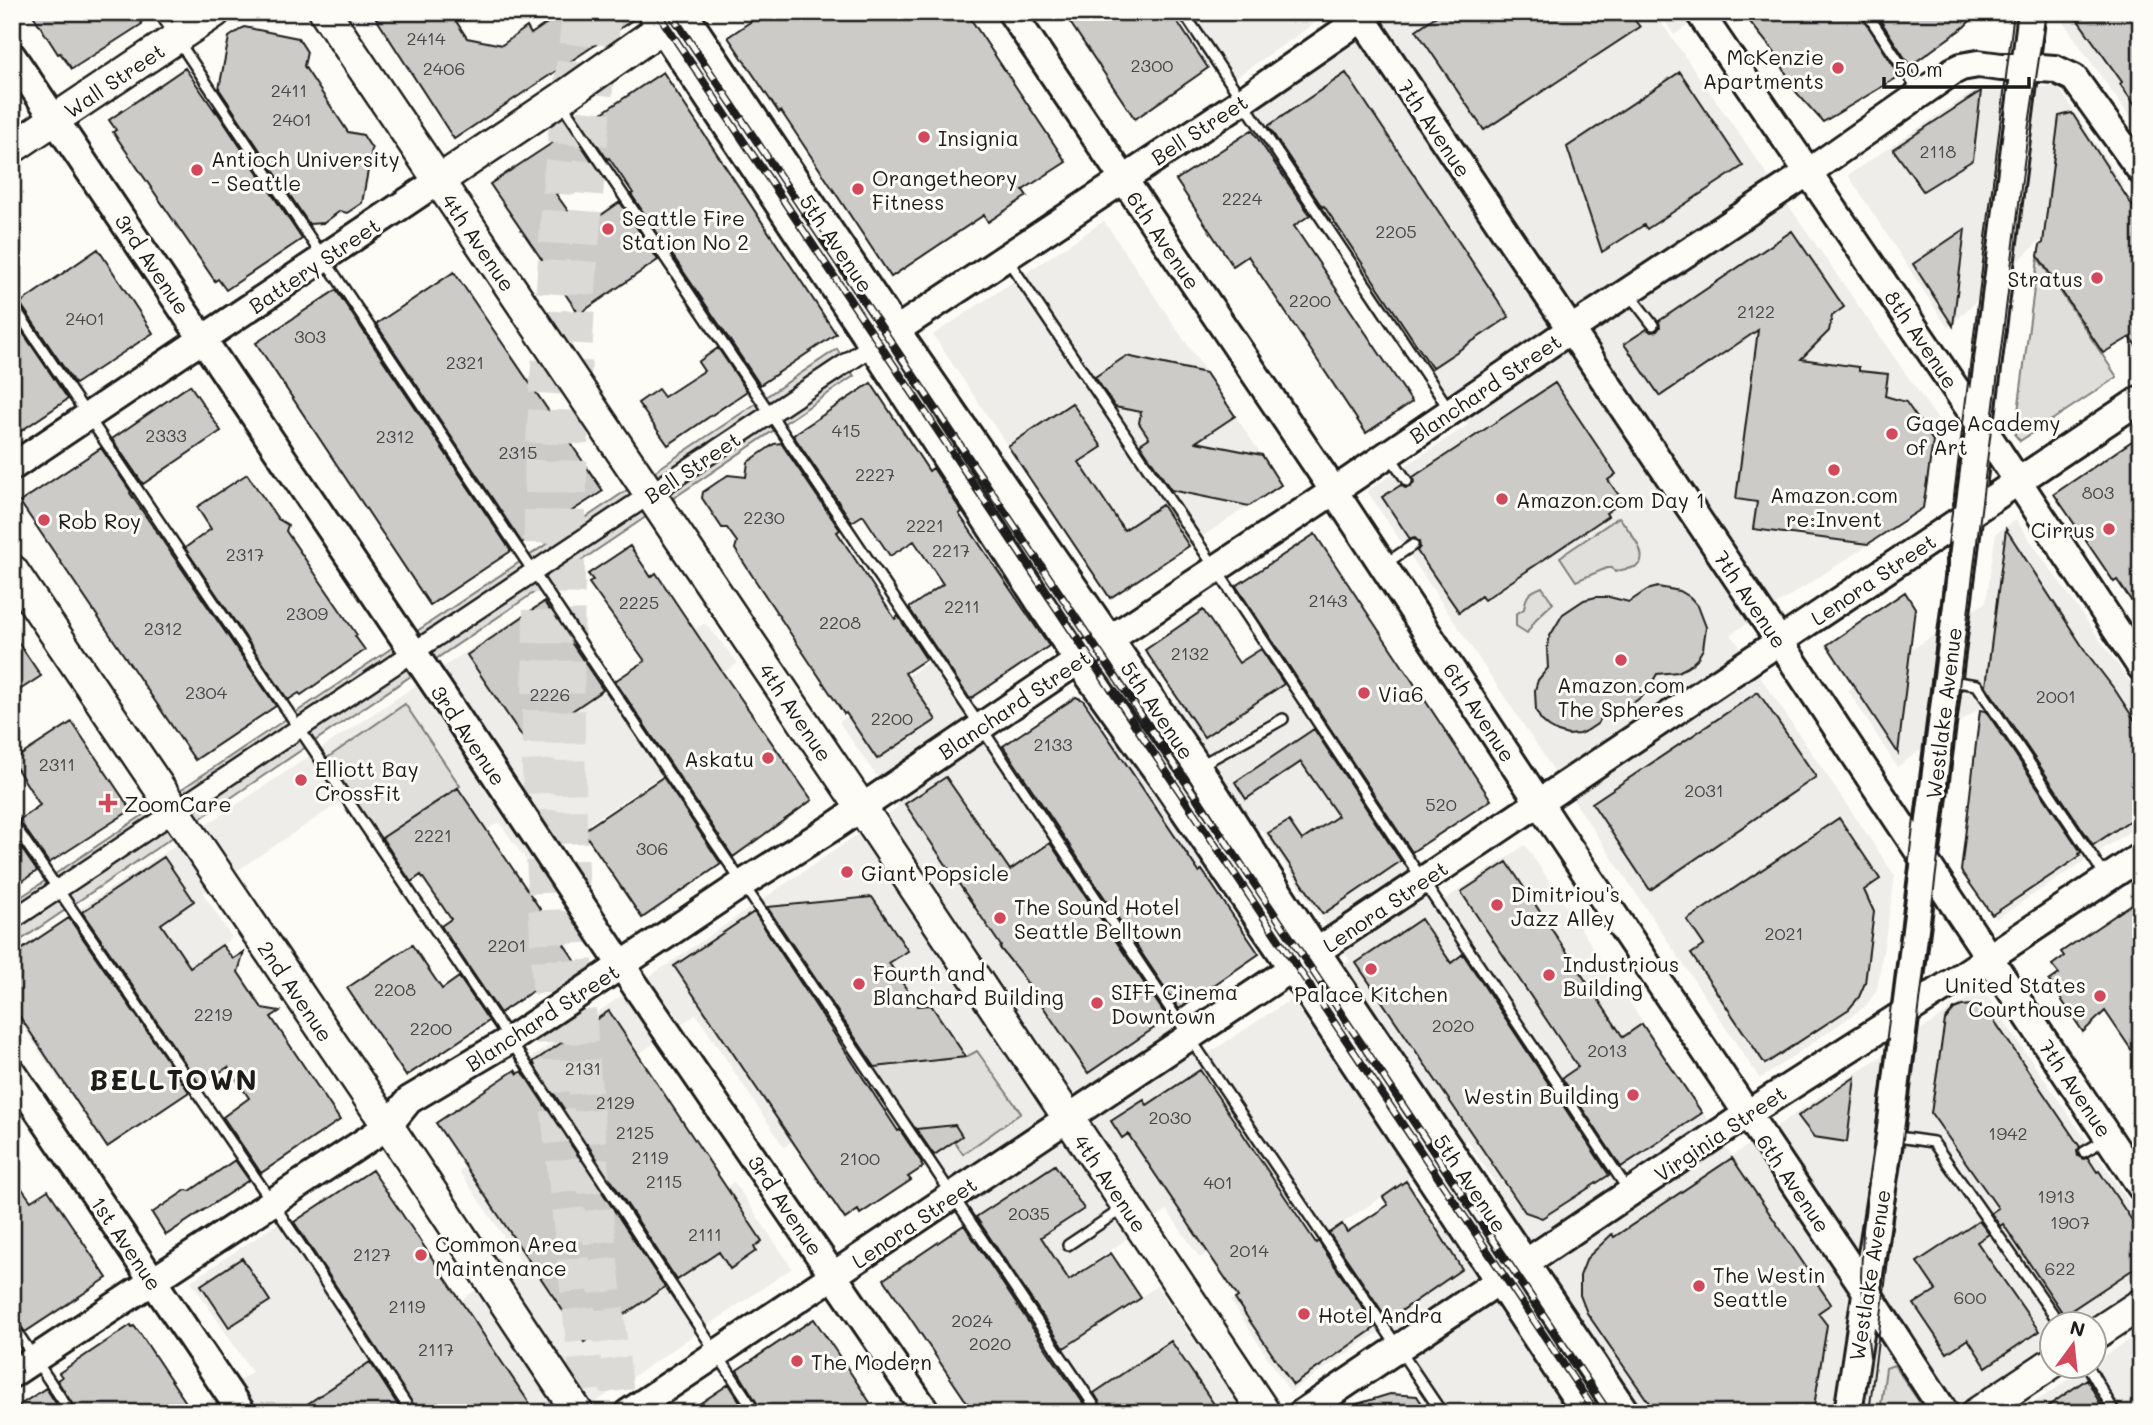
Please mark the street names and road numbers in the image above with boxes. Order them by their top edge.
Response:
street label: Wall Street [59,36,169,124]
street label: 7th Avenue [1392,74,1478,182]
street label: Bell Street [1145,88,1253,170]
street label: 6th Avenue [1121,186,1207,294]
street label: 4th Avenue [436,188,522,296]
street label: 5th Avenue [794,189,880,297]
street label: 3rd Avenue [110,209,196,319]
street label: Battery Street [243,211,385,319]
street label: 8th Avenue [1879,285,1965,393]
street label: Blanchard Street [1404,327,1566,449]
street label: Bell Street [639,425,745,509]
street label: Lenora Street [1805,527,1941,631]
street label: 7th Avenue [1708,545,1794,653]
street label: Westlake Avenue [1919,626,1967,800]
street label: Blanchard Street [933,643,1095,765]
street label: 5th Avenue [1115,656,1201,764]
street label: 6th Avenue [1438,657,1522,767]
street label: 4th Avenue [753,658,839,766]
street label: 3rd Avenue [426,680,512,790]
street label: Lenora Street [1317,854,1453,958]
street label: 2nd Avenue [252,935,340,1047]
street label: Blanchard Street [460,957,624,1077]
street label: 7th Avenue [2033,1034,2119,1142]
street label: Virginia Street [1649,1079,1791,1187]
street label: 4th Avenue [1068,1129,1154,1237]
street label: 5th Avenue [1428,1129,1514,1237]
street label: 6th Avenue [1751,1129,1837,1237]
street label: 3rd Avenue [743,1150,829,1260]
street label: Lenora Street [846,1170,982,1274]
street label: Westlake Avenue [1842,1188,1896,1362]
street label: 1st Avenue [86,1191,168,1295]

